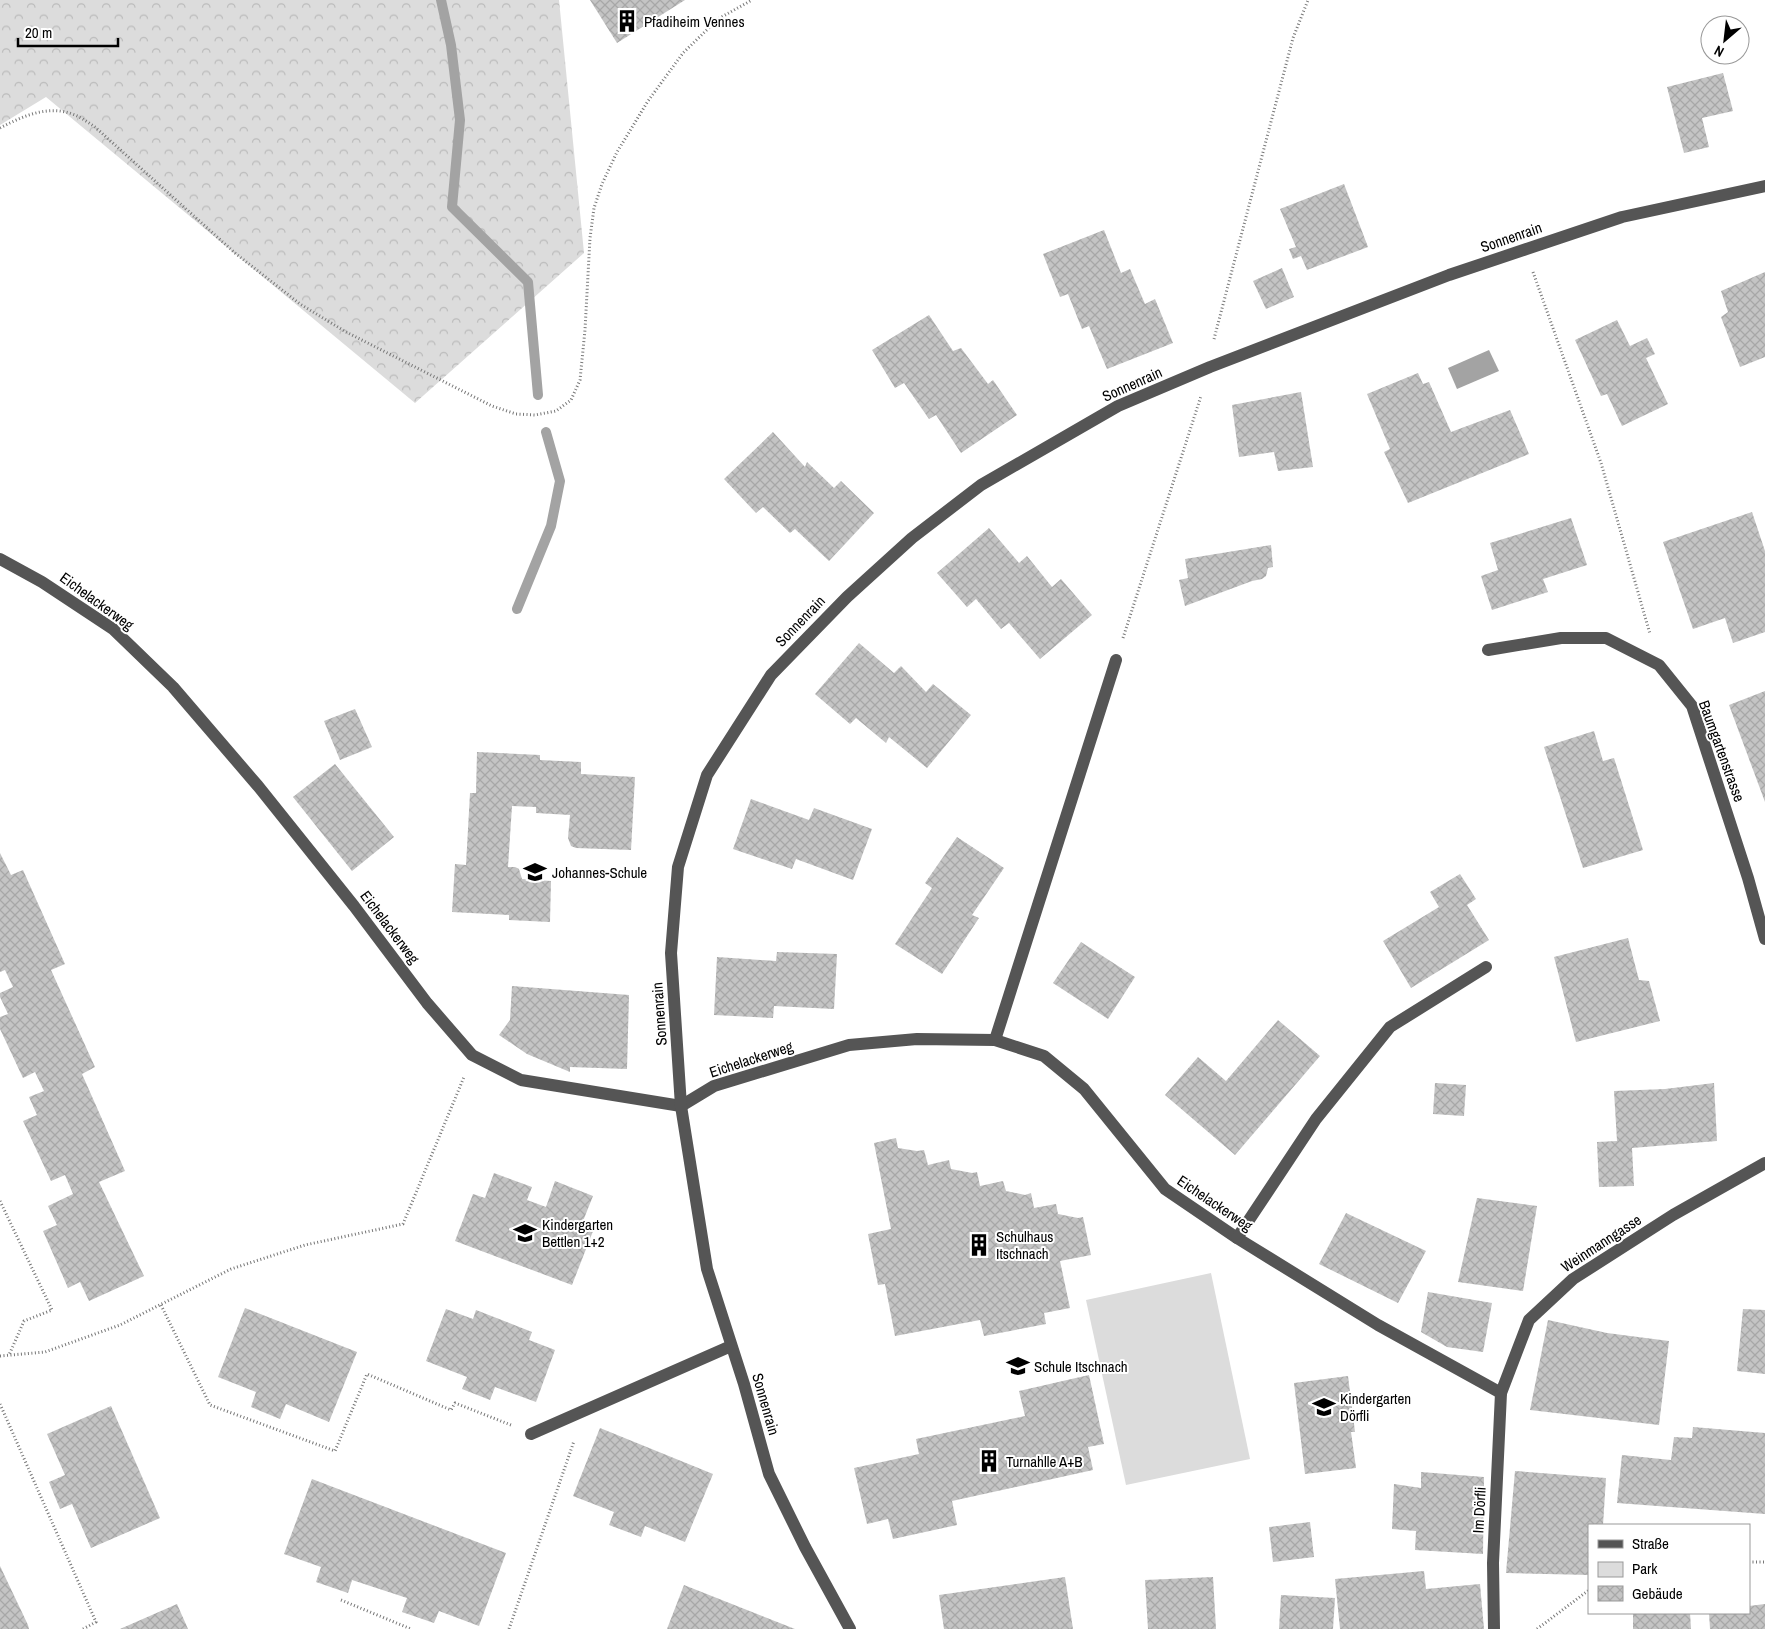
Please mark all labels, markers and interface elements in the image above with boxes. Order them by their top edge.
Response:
building icon: Pfadiheim Vennes [614,8,640,34]
place label: Pfadiheim Vennes [644,11,745,32]
scale bar [18,15,118,47]
north arrow [1700,15,1750,65]
text: 20 m [25,22,52,43]
text: N [1711,42,1727,61]
street label: Sonnenrain [1478,217,1544,257]
street label: Sonnenrain [1099,361,1165,407]
street label: Eichelackerweg [56,567,138,635]
street label: Sonnenrain [770,591,830,651]
street label: Baumgartenstrasse [1694,697,1750,805]
school or university icon: Johannes-Schule [522,859,548,885]
place label: Johannes-Schule [552,862,647,883]
street label: Eichelackerweg [355,886,425,968]
street label: Sonnenrain [646,982,672,1046]
street label: Eichelackerweg [706,1036,796,1082]
street label: Eichelackerweg [1173,1170,1257,1236]
street label: Weinmanngasse [1557,1209,1645,1277]
place label: Kindergarten Bettlen 1+2 [542,1214,613,1252]
school or university icon: Kindergarten Bettlen 1+2 [512,1220,538,1246]
place label: Schulhaus Itschnach [996,1226,1053,1264]
building icon: Schulhaus Itschnach [966,1232,992,1258]
school or university icon: Schule Itschnach [1005,1353,1031,1379]
place label: Schule Itschnach [1034,1356,1128,1377]
street label: Sonnenrain [747,1371,785,1437]
place label: Kindergarten Dörfli [1340,1388,1411,1426]
school or university icon: Kindergarten Dörfli [1311,1394,1337,1420]
building icon: Turnahlle A+B [976,1448,1002,1474]
place label: Turnahlle A+B [1006,1451,1083,1472]
street label: Im Dörfli [1467,1486,1491,1534]
legend [1588,1524,1750,1614]
text: Straße [1632,1533,1669,1554]
text: Park [1632,1558,1658,1579]
text: Gebäude [1632,1583,1683,1604]

